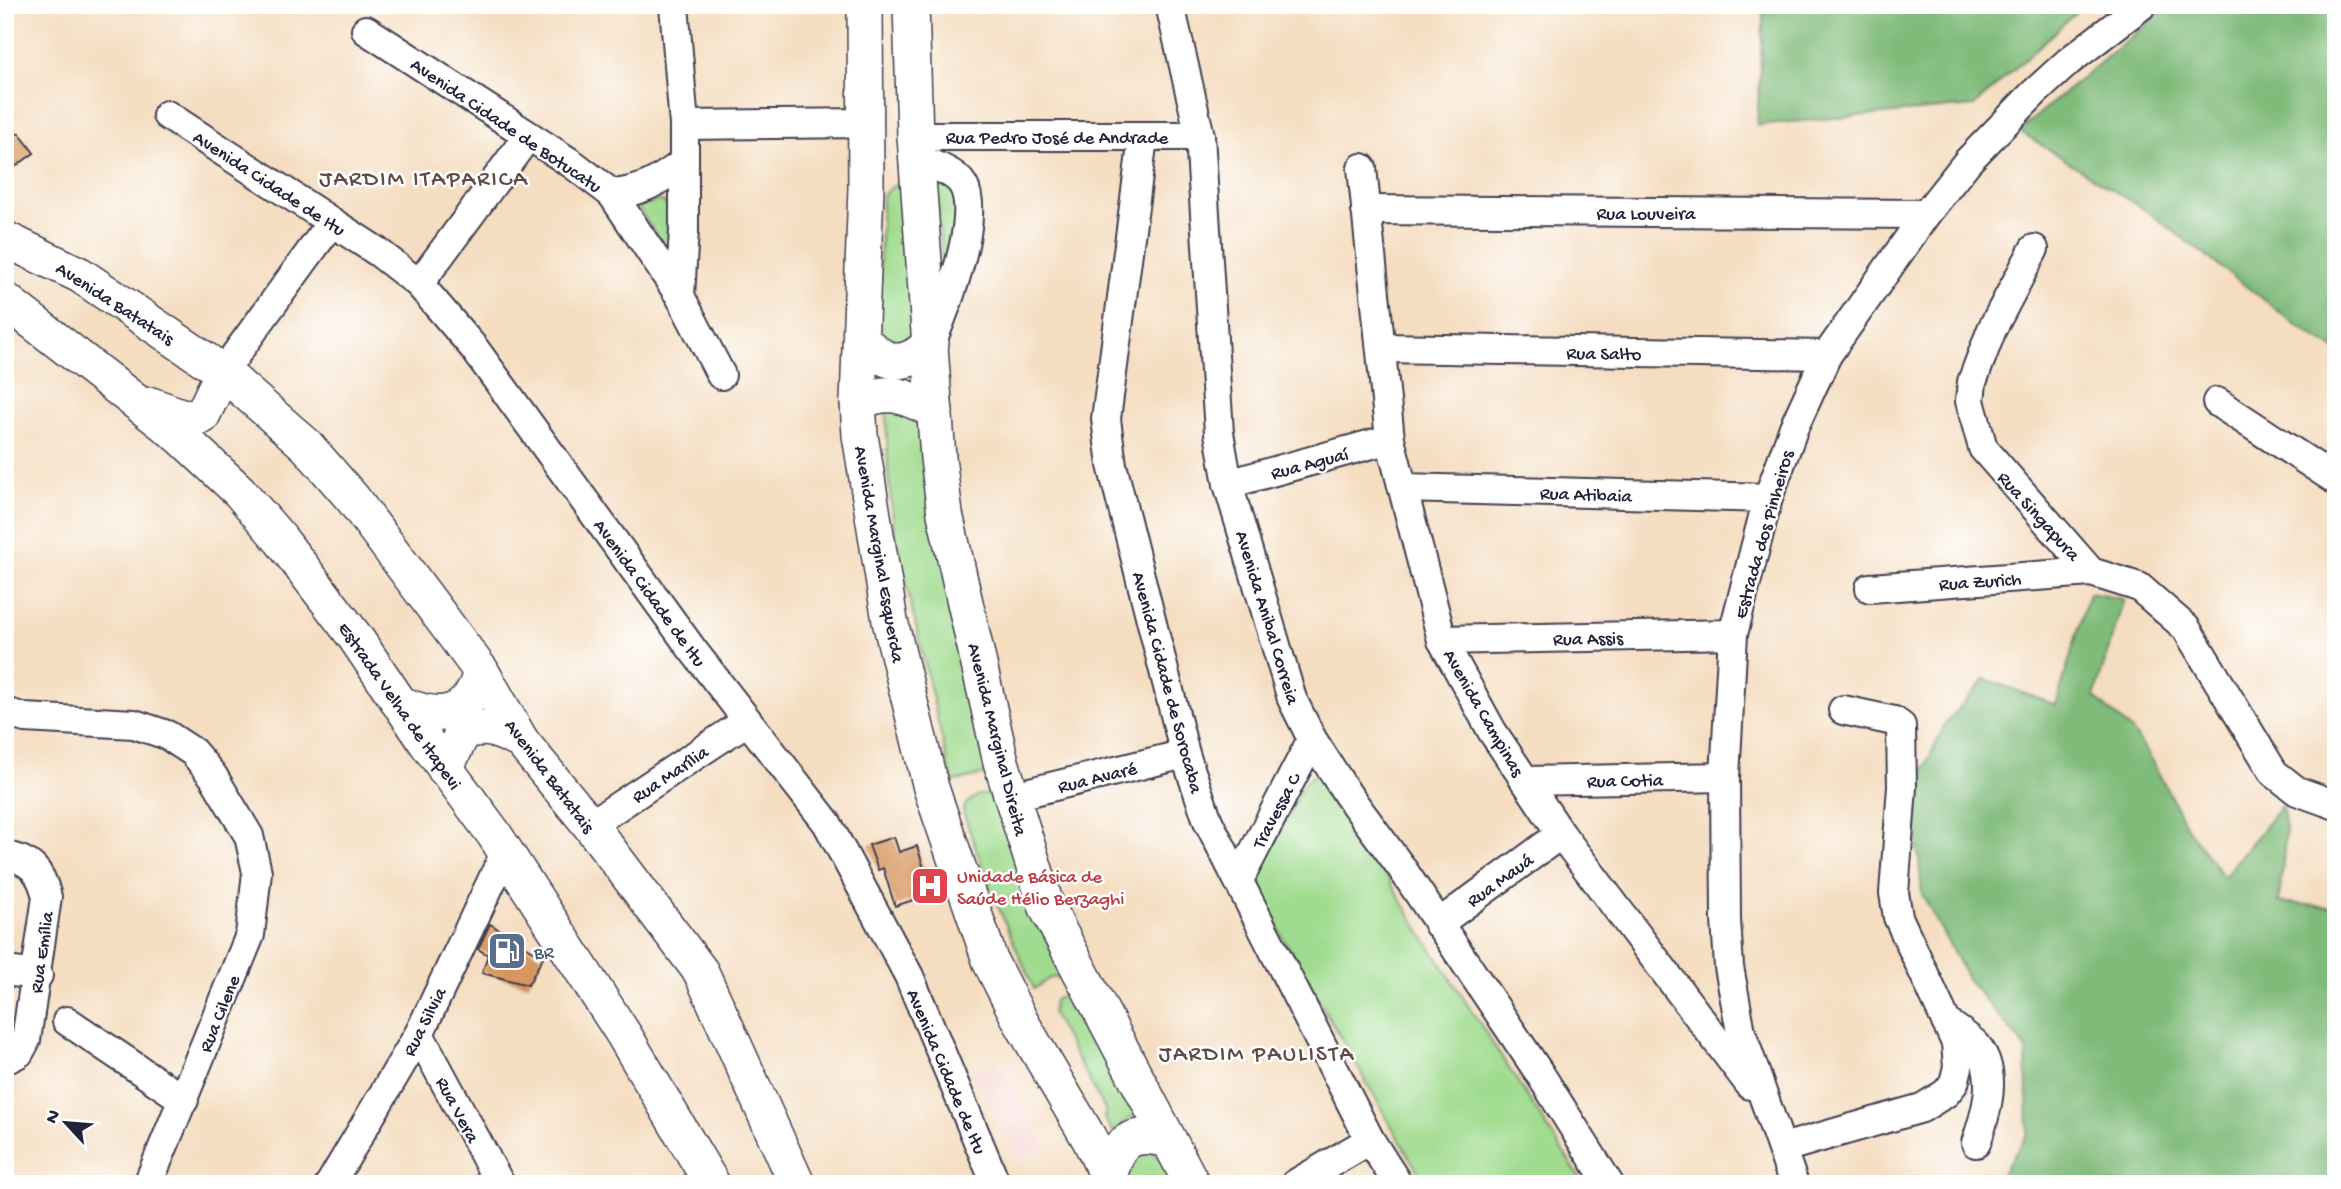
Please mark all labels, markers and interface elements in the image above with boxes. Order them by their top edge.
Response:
street label: Avenida Cidade de Botucatu [405,54,605,200]
street label: Avenida Cidade de Itu [188,127,349,243]
street label: Rua Pedro José de Andrade [946,128,1169,151]
district label: JARDIM ITAPARICA [319,167,529,194]
street label: Rua Louveira [1596,204,1697,227]
street label: Avenida Batatais [51,258,179,352]
street label: Rua Salto [1566,343,1642,368]
street label: Avenida Marginal Esquerda [847,444,908,666]
street label: Rua Aguaí [1269,444,1352,487]
street label: Estrada dos Pinheiros [1730,447,1801,622]
street label: Rua Singapura [1991,468,2085,568]
street label: Rua Atibaia [1539,483,1634,510]
street label: Avenida Cidade de Itu [587,516,710,672]
street label: Avenida Anibal Correia [1228,528,1303,709]
street label: Rua Zurich [1938,569,2022,598]
street label: Avenida Cidade de Sorocaba [1125,570,1207,798]
street label: Estrada Velha de Itapevi [331,619,465,795]
street label: Rua Assis [1553,628,1624,653]
street label: Avenida Marginal Direita [961,641,1031,840]
street label: Avenida Campinas [1436,646,1528,782]
street label: Avenida Batatais [498,716,599,839]
street label: Rua Marília [628,741,715,810]
street label: Rua Avaré [1056,758,1140,800]
street label: Travessa C [1248,768,1308,854]
street label: Rua Cotia [1587,770,1665,795]
street label: Rua Mauá [1463,849,1540,914]
hospital icon: Unidade Básica de Saúde Hélio Berzaghi [909,865,951,907]
place label: Unidade Básica de Saúde Hélio Berzaghi [957,867,1124,912]
street label: Rua Emília [26,909,61,995]
fuel station icon: BR [486,930,528,972]
place label: BR [533,943,555,966]
street label: Rua Cilene [195,972,247,1056]
street label: Rua Silvia [399,983,454,1061]
street label: Avenida Cidade de Itu [900,986,990,1158]
district label: JARDIM PAULISTA [1159,1042,1355,1069]
street label: Rua Vera [429,1074,484,1149]
north arrow [32,1088,102,1158]
text: N [41,1106,67,1128]

